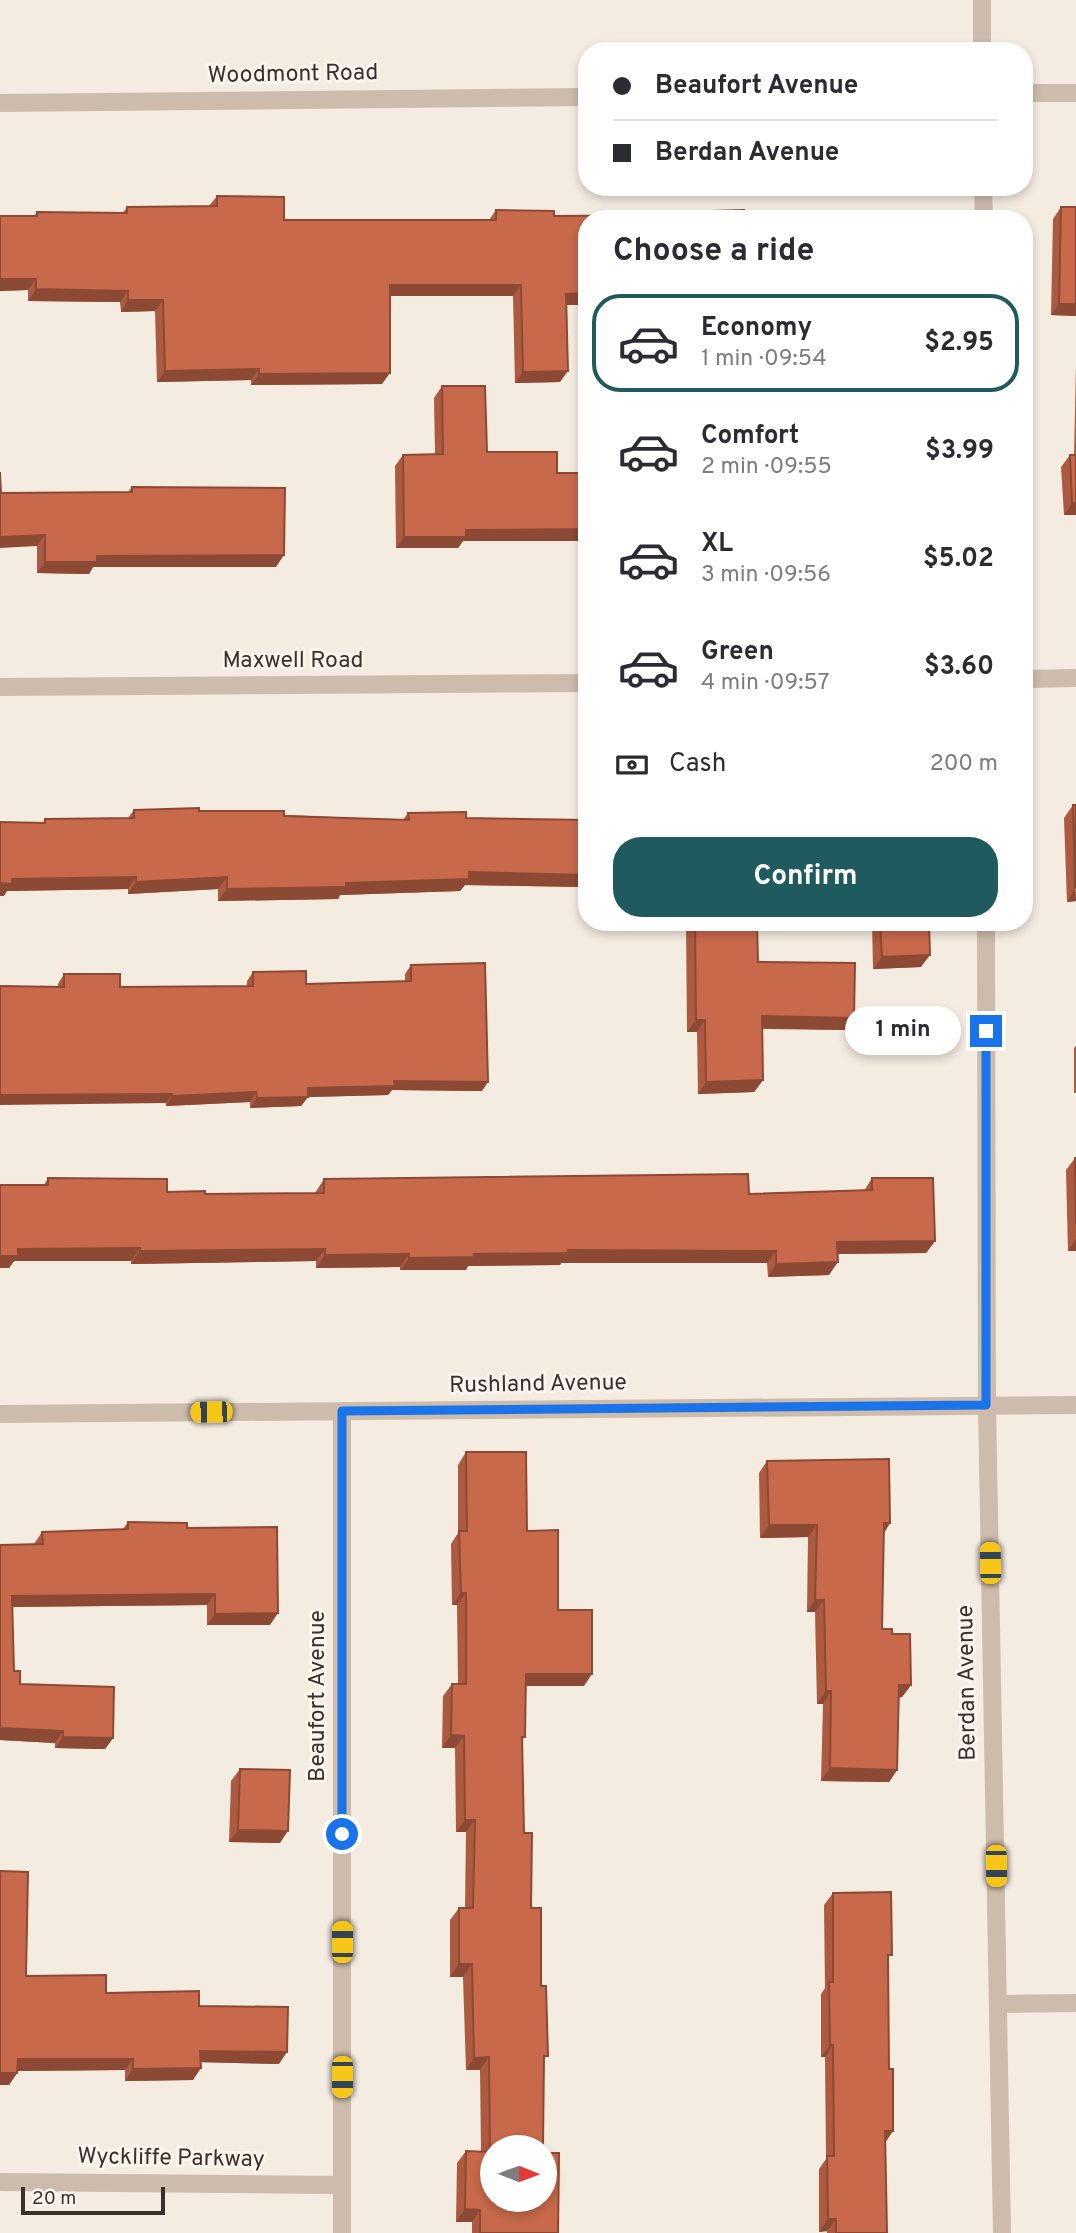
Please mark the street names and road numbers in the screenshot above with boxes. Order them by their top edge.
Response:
street label: Woodmont Road [207,59,379,91]
street label: Maxwell Road [222,647,364,676]
street label: Rushland Avenue [449,1369,627,1401]
street label: Berdan Avenue [952,1605,984,1761]
street label: Beaufort Avenue [304,1610,333,1782]
street label: Wyckliffe Parkway [77,2143,265,2175]

